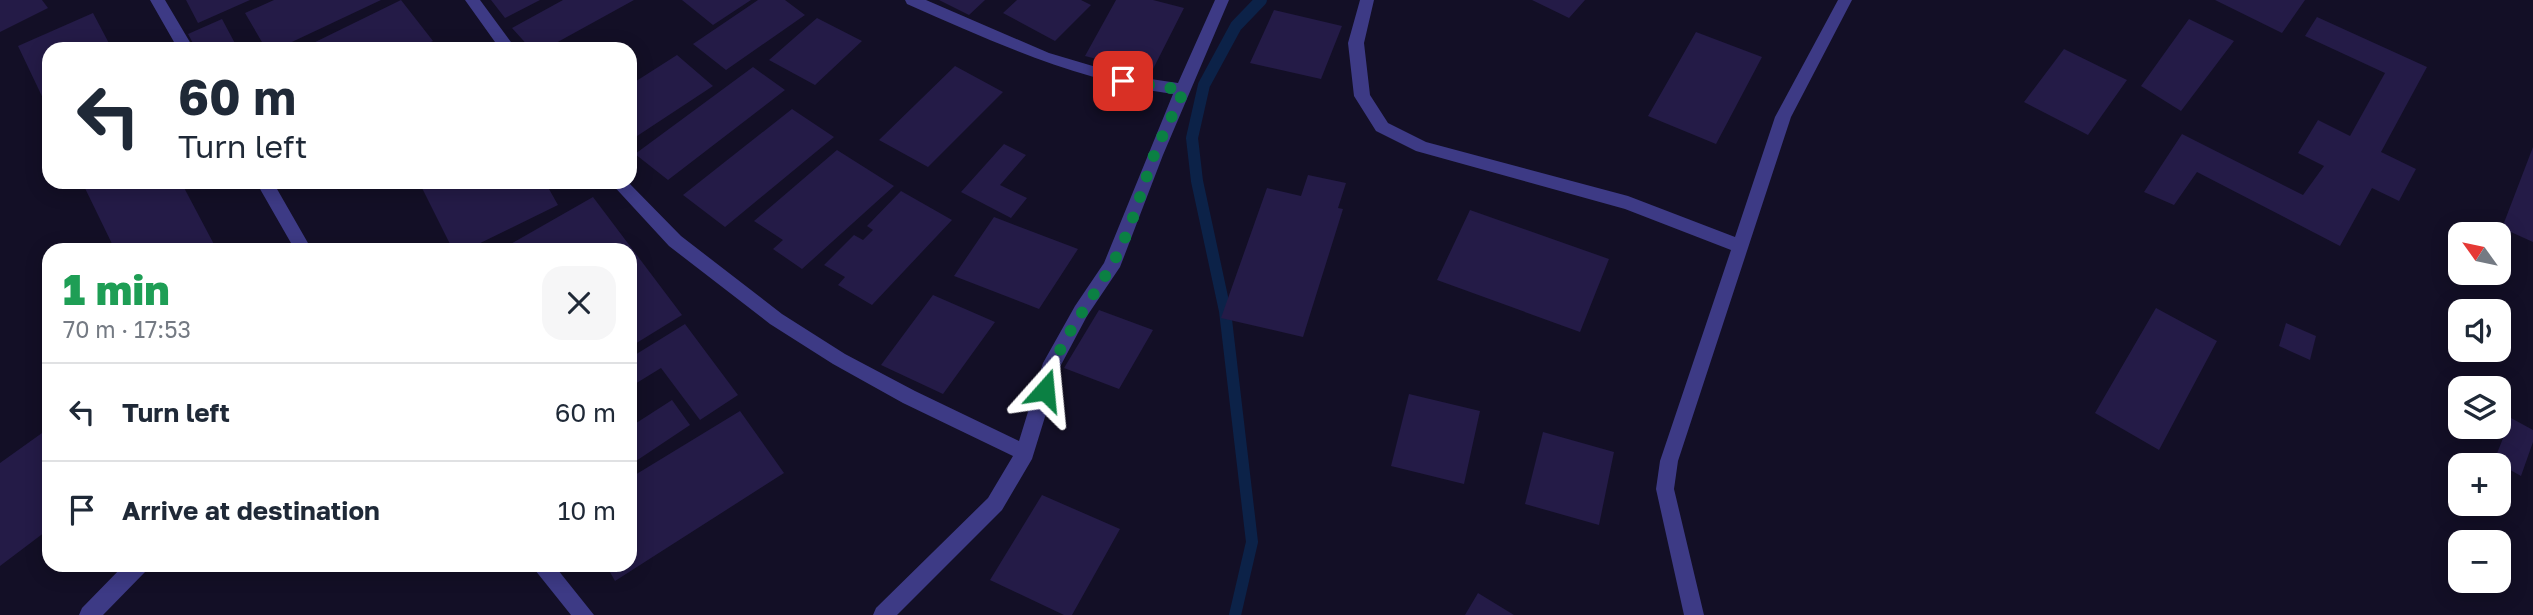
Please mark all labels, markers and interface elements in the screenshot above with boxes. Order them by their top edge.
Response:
pin [1093,51,1153,111]
icon: arrive [1104,62,1142,100]
text: 60 m [178,67,296,126]
icon: left [63,70,154,161]
text: Turn left [178,127,307,165]
north arrow [2448,222,2511,285]
map controls [2448,222,2511,593]
text: 1 min [63,264,170,314]
button: close [542,266,616,340]
button: sound [2448,299,2511,362]
text: 70 m · 17:53 [63,315,191,343]
position arrow [1008,353,1082,427]
button: layers [2448,376,2511,439]
icon: left [63,393,101,431]
text: Turn left [122,397,230,428]
text: 60 m [555,397,616,428]
button: + [2448,453,2511,516]
icon: arrive [63,491,101,529]
text: Arrive at destination [122,495,380,526]
text: 10 m [558,495,616,526]
button: − [2448,530,2511,593]

